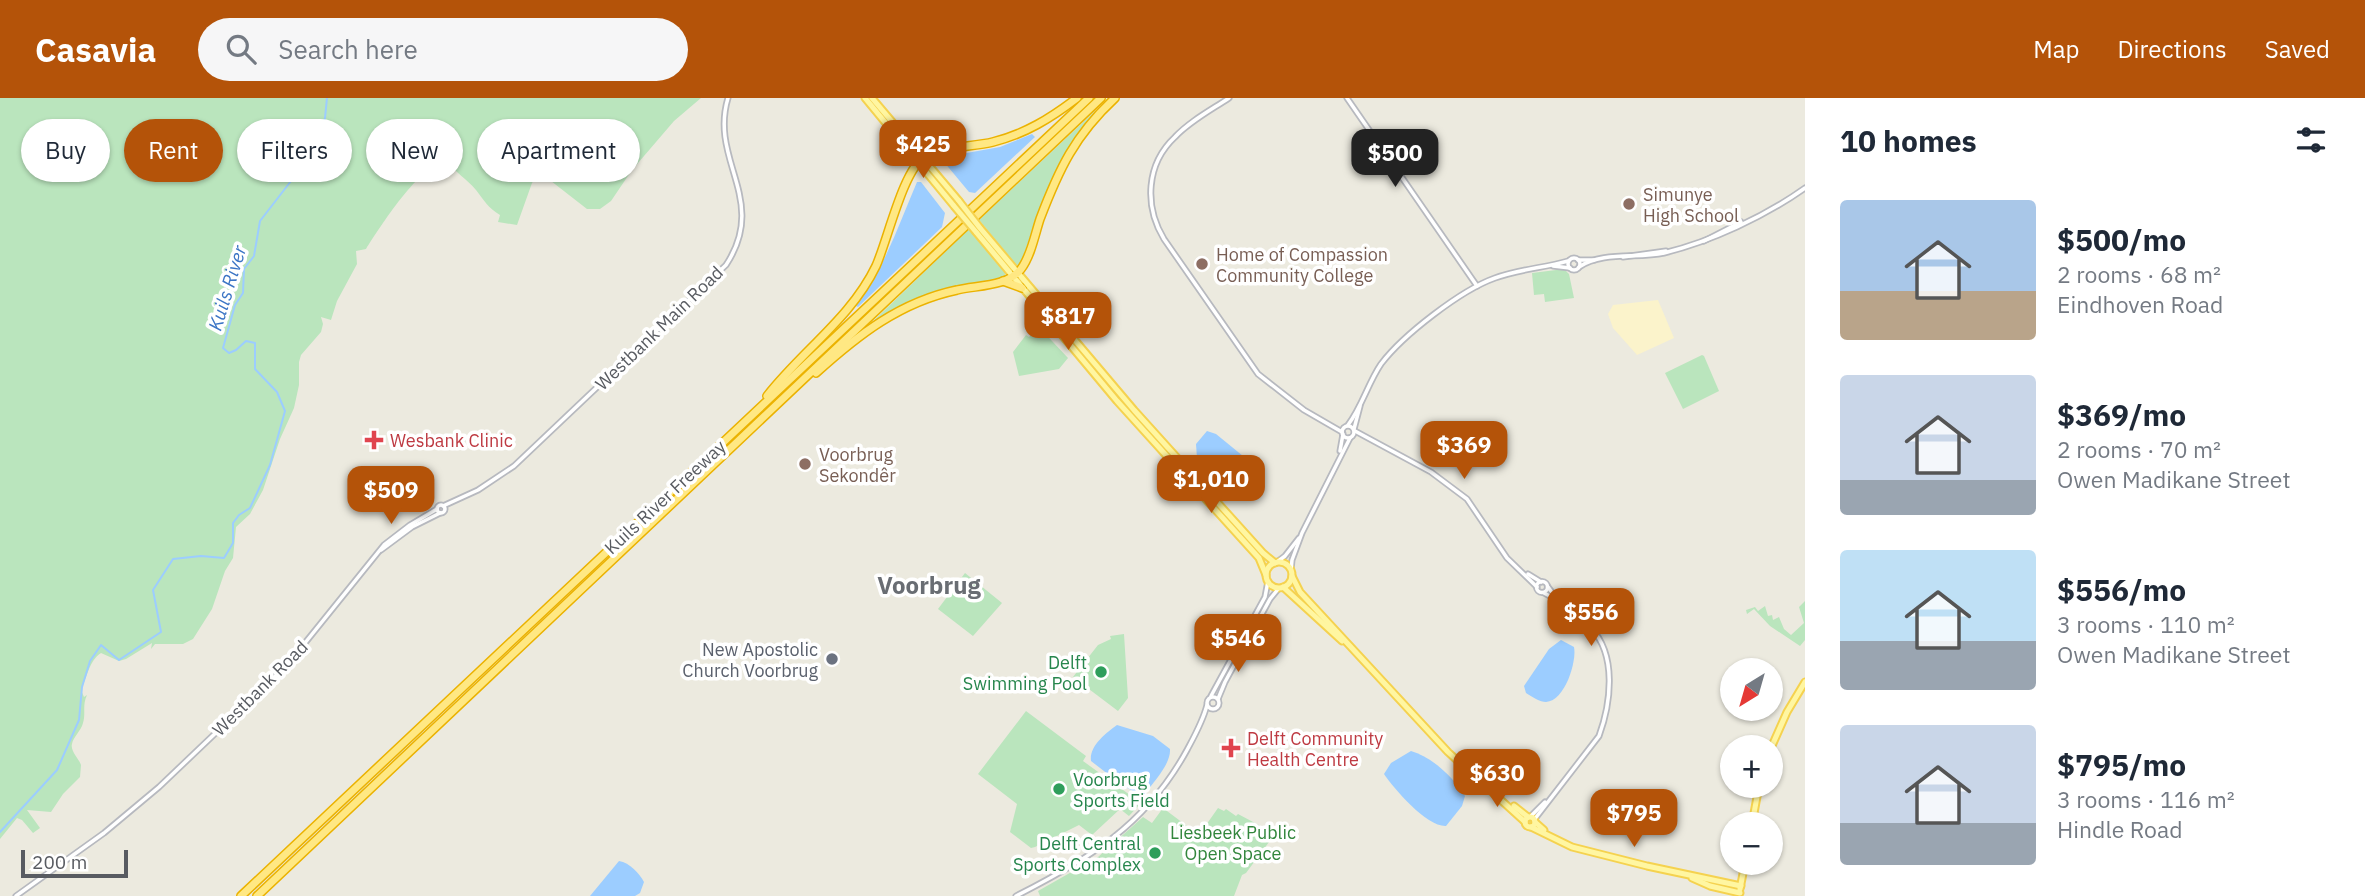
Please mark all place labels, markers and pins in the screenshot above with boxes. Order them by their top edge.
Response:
pin: $425 [882,120,964,180]
pin: $500 [1354,130,1436,189]
place label: Simunye High School [1643,183,1739,227]
marker: Simunye High School [1621,196,1637,212]
place label: Home of Compassion Community College [1216,243,1388,287]
marker: Home of Compassion Community College [1194,256,1210,272]
pin: $817 [1027,292,1109,352]
pin: $369 [1423,422,1505,481]
place label: Wesbank Clinic [390,429,513,452]
marker: Wesbank Clinic [364,430,384,450]
place label: Voorbrug Sekondêr [819,443,896,487]
marker: Voorbrug Sekondêr [797,456,813,472]
pin: $1,010 [1154,456,1268,515]
pin: $509 [350,466,432,526]
pin: $556 [1550,588,1632,648]
pin: $546 [1197,614,1279,674]
place label: New Apostolic Church Voorbrug [682,638,818,682]
marker: New Apostolic Church Voorbrug [824,651,840,667]
place label: Delft Swimming Pool [963,651,1087,695]
marker: Delft Swimming Pool [1093,664,1109,680]
place label: Delft Community Health Centre [1247,727,1383,771]
marker: Delft Community Health Centre [1221,738,1241,758]
pin: $630 [1456,750,1538,809]
place label: Voorbrug Sports Field [1073,768,1170,812]
marker: Voorbrug Sports Field [1051,781,1067,797]
pin: $795 [1593,790,1675,849]
place label: Delft Central Sports Complex [1013,832,1141,876]
marker: Delft Central Sports Complex [1147,845,1163,861]

